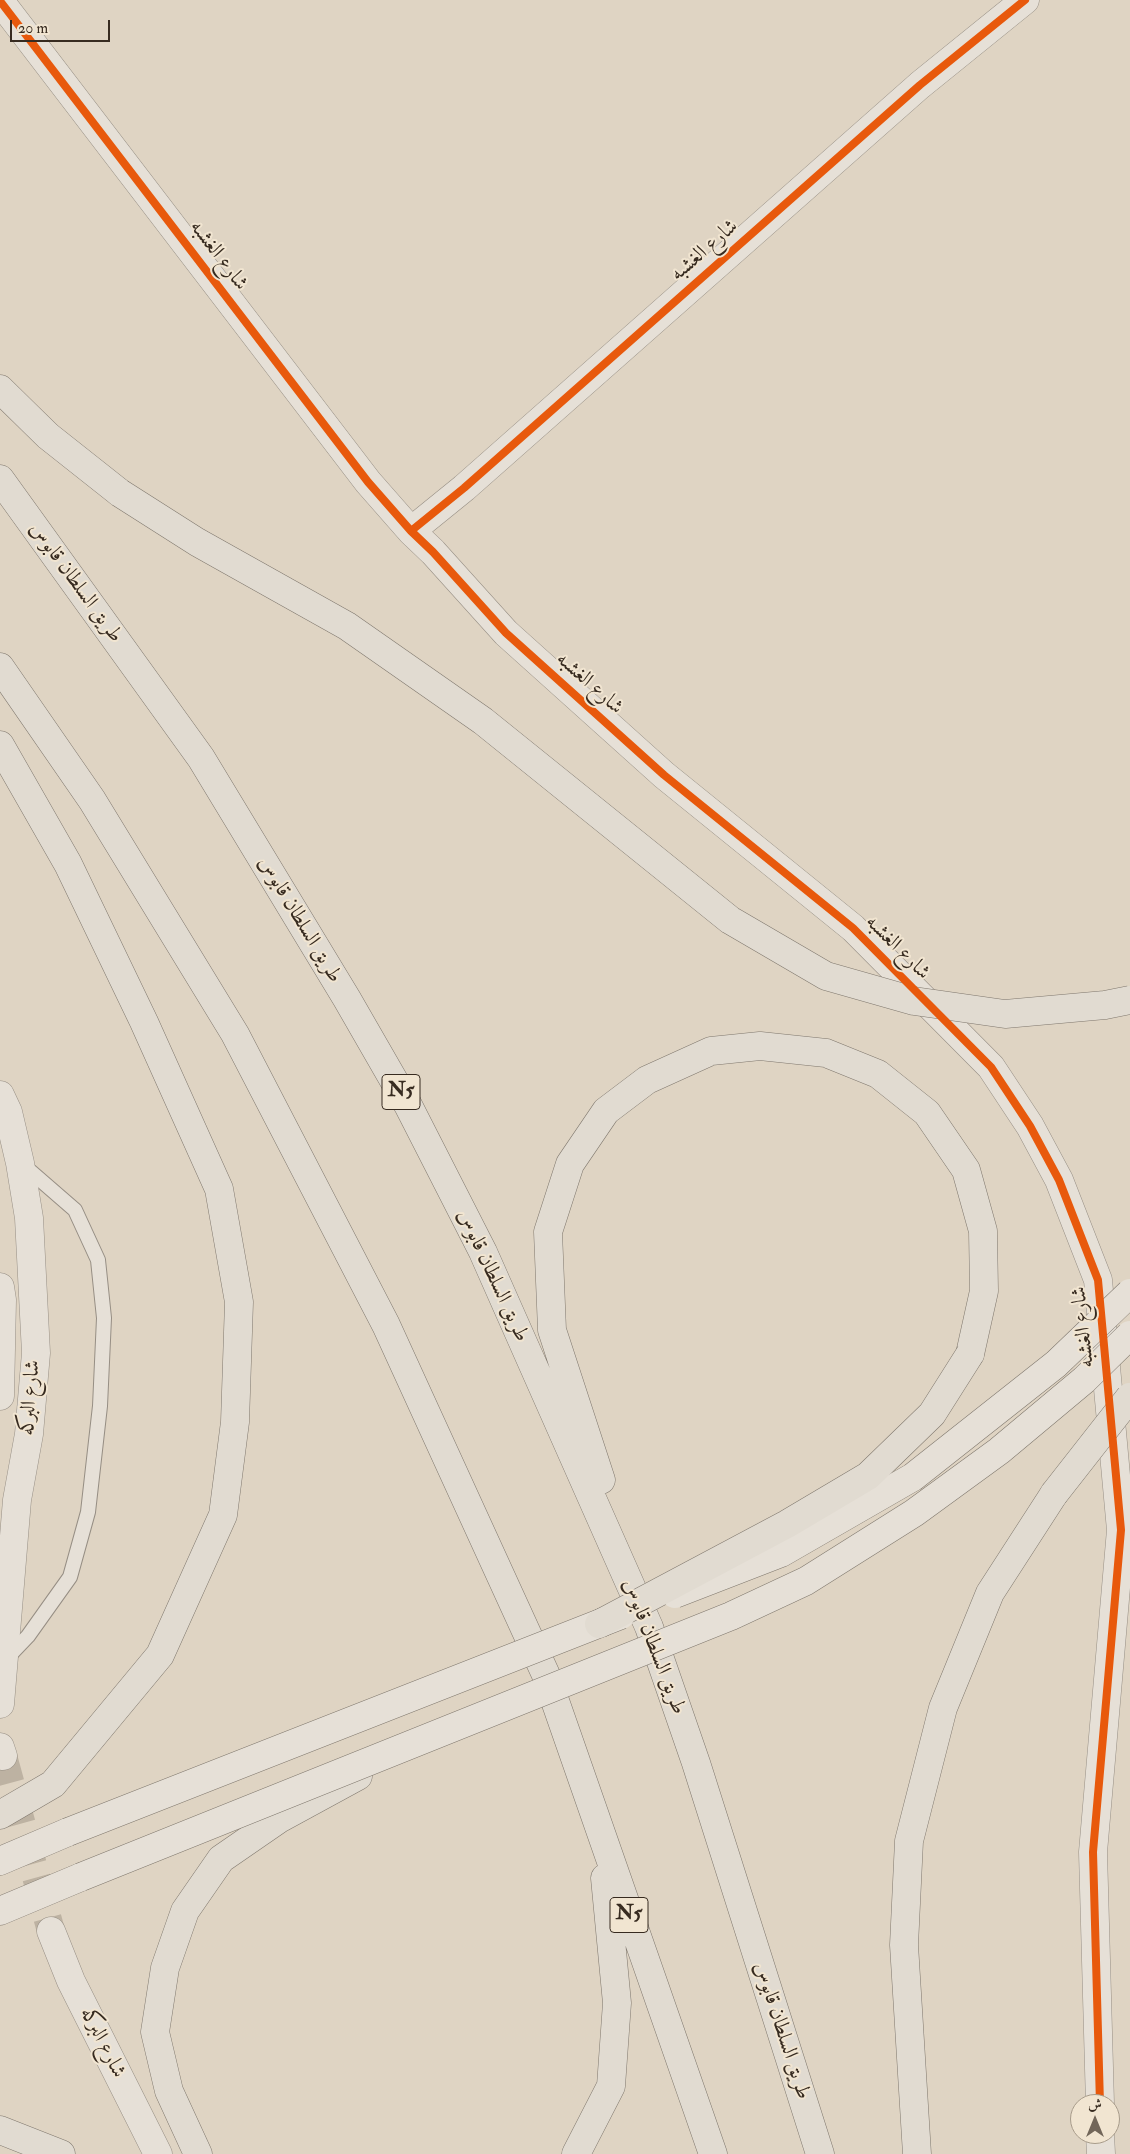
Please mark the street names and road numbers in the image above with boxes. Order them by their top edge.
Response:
street label: شارع الغشبه [666,215,744,287]
street label: شارع الغشبه [183,216,253,296]
street label: طريق السلطان قابوس [23,518,127,648]
street label: شارع الغشبه [550,647,628,721]
street label: طريق السلطان قابوس [251,852,347,988]
street label: شارع الغشبه [859,910,935,986]
road number: N5 [382,1074,420,1110]
street label: طريق السلطان قابوس [450,1206,534,1346]
street label: شارع الغشبه [1067,1285,1101,1369]
street label: شارع البركه [15,1359,47,1437]
street label: طريق السلطان قابوس [616,1576,690,1718]
road number: N5 [610,1898,648,1932]
street label: طريق السلطان قابوس [747,1959,815,2103]
street label: شارع البركه [74,2004,130,2082]

